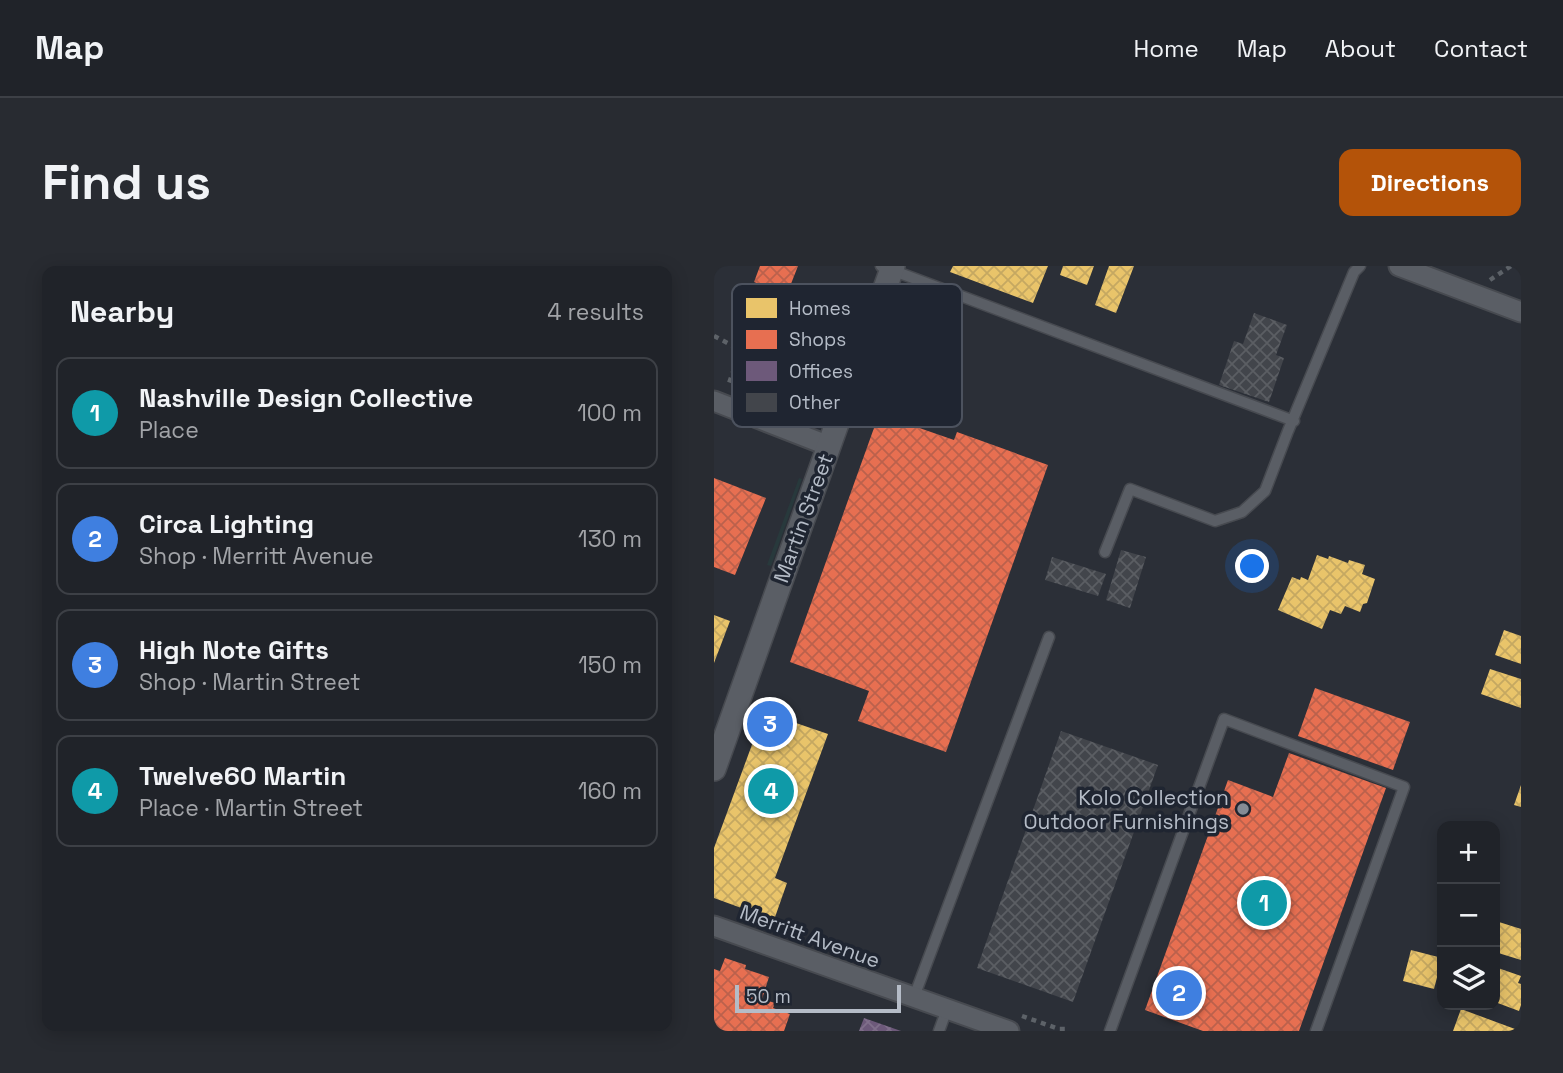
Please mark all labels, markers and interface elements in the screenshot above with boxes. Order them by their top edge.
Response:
text: Map [35,27,104,69]
text: Home [1133,33,1199,64]
text: Map [1237,33,1287,64]
text: About [1325,33,1396,64]
text: Contact [1434,33,1528,64]
button: Directions [1339,149,1521,216]
text: Find us [42,151,211,213]
legend [732,284,962,427]
text: Nearby [70,292,174,331]
text: Homes [789,296,851,321]
text: 4 results [547,297,644,327]
text: Shops [789,327,846,352]
text: Offices [789,359,853,384]
text: Nashville Design Collective [139,381,473,415]
text: Other [789,390,841,415]
text: 1 [90,398,100,428]
text: 100 m [577,398,642,428]
text: Place [139,415,199,445]
street label: Martin Street [767,450,839,586]
text: Circa Lighting [139,507,314,541]
text: 2 [88,524,102,554]
text: 130 m [578,524,642,554]
text: Shop · Merritt Avenue [139,541,374,571]
your location [1235,549,1269,583]
text: High Note Gifts [139,633,329,667]
text: 3 [88,650,102,680]
text: 150 m [578,650,642,680]
text: Shop · Martin Street [139,667,361,697]
pin: 3 [747,698,793,750]
text: Twelve60 Martin [139,759,346,793]
pin: 4 [748,765,794,817]
text: 4 [88,776,102,806]
text: 160 m [578,776,642,806]
place label: Kolo Collection Outdoor Furnishings [1023,784,1229,835]
text: Place · Martin Street [139,793,363,823]
marker: Kolo Collection Outdoor Furnishings [1235,801,1251,817]
map controls [1437,821,1500,1010]
button: + [1437,821,1500,884]
pin: 1 [1241,877,1287,929]
button: − [1437,884,1500,947]
street label: Merritt Avenue [736,898,884,974]
button: layers [1437,947,1500,1010]
pin: 2 [1156,967,1202,1019]
scale bar [735,982,901,1014]
text: 50 m [746,984,791,1009]

